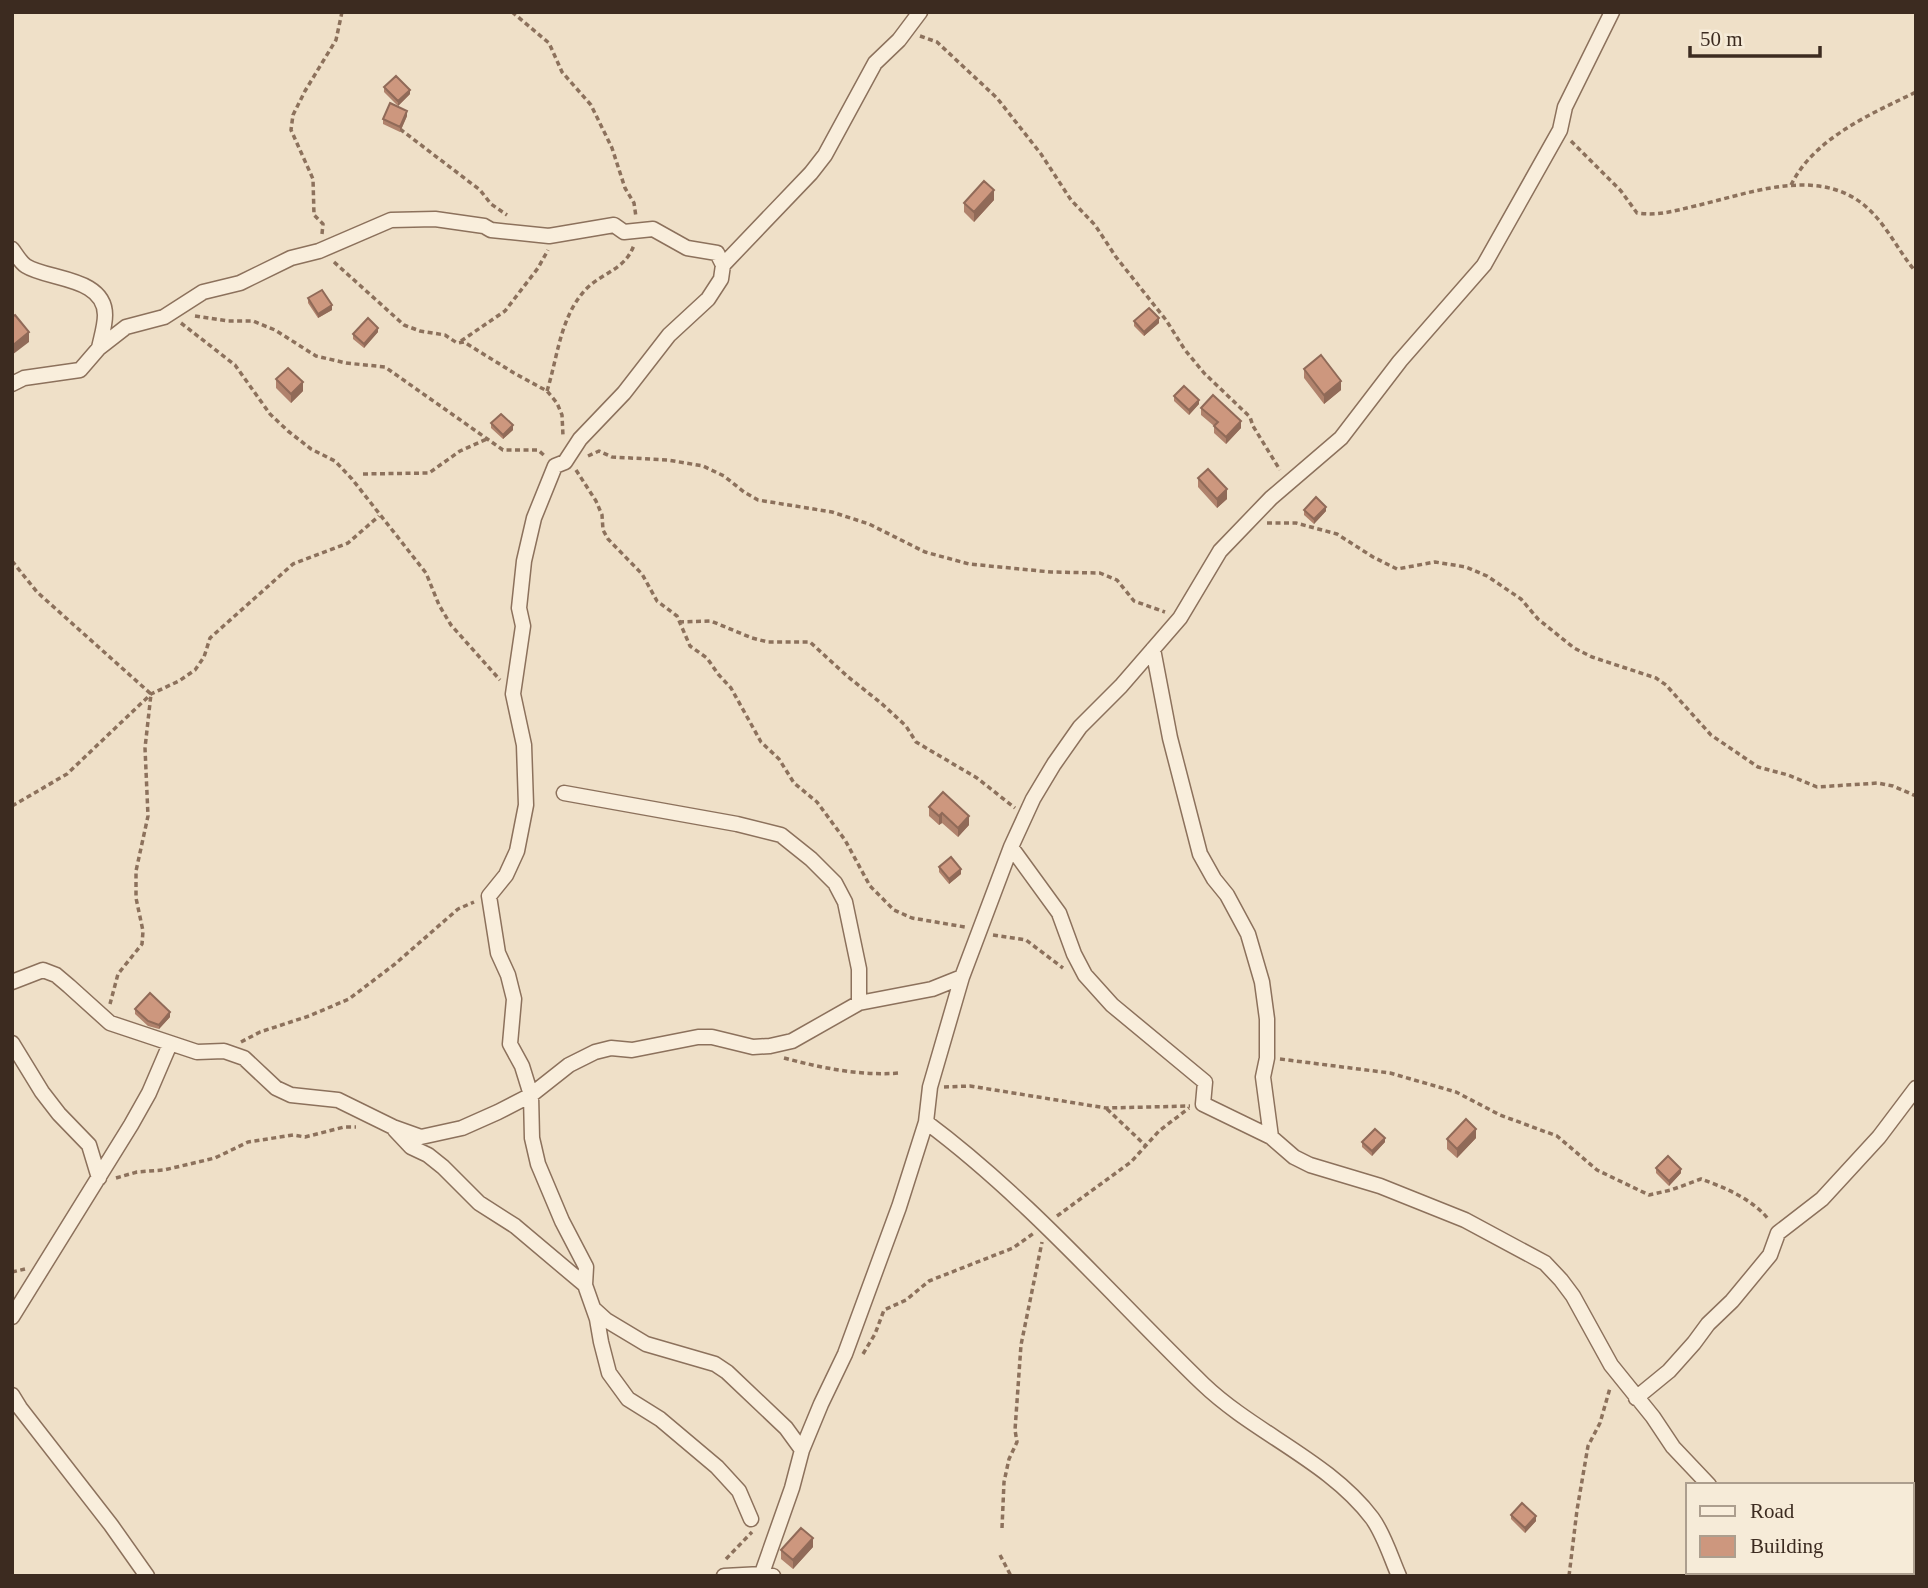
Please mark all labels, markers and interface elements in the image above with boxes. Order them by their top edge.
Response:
scale bar [1690,14,1820,58]
text: 50 m [1700,27,1743,51]
legend [1686,1483,1914,1574]
text: Road [1750,1499,1795,1523]
text: Building [1750,1534,1824,1558]

